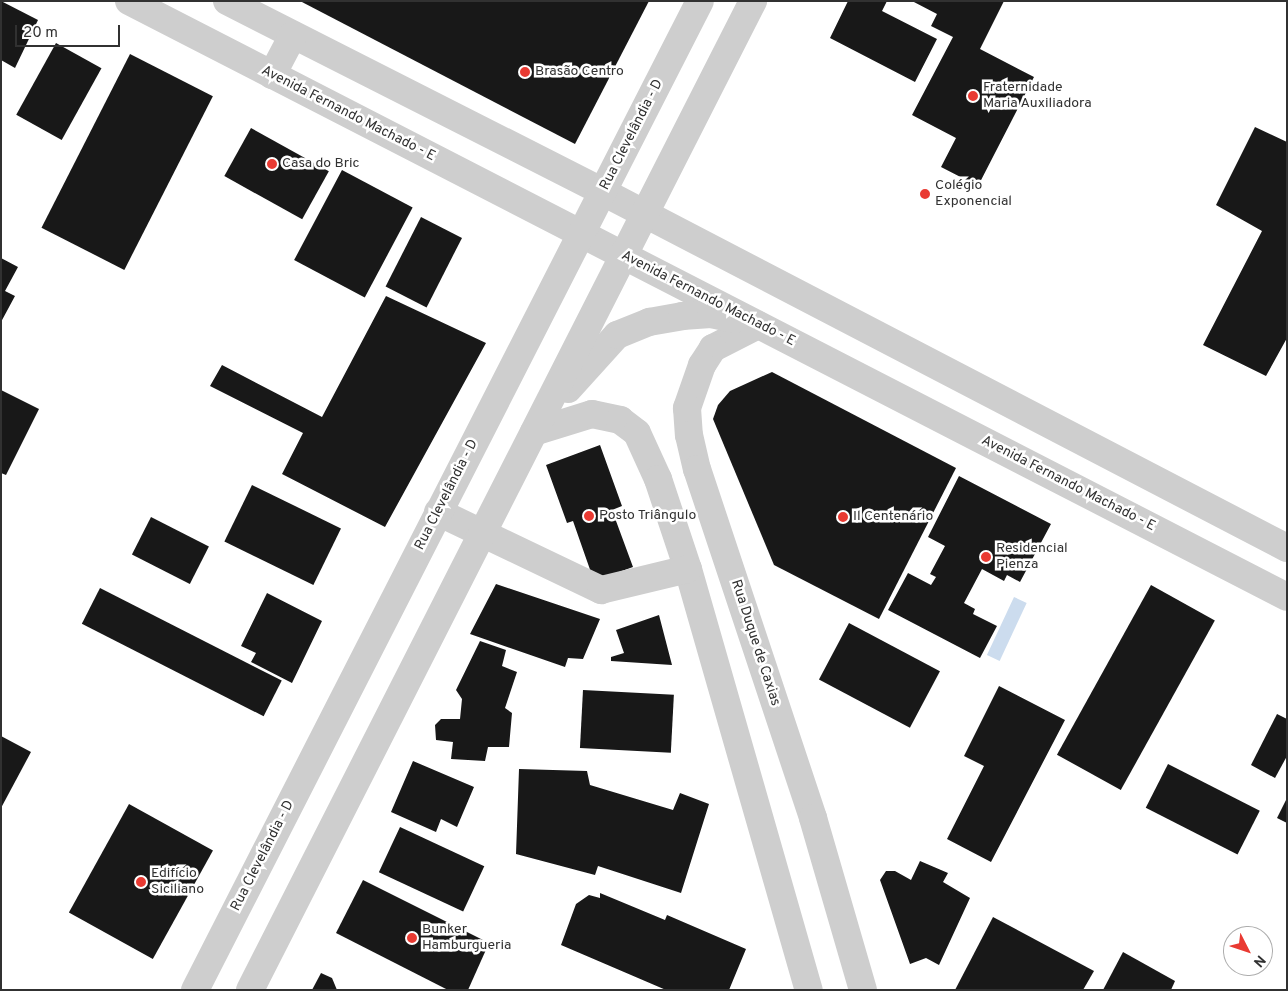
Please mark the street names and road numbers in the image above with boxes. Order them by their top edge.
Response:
street label: Avenida Fernando Machado - E [258,63,438,165]
street label: Rua Clevelândia - D [597,77,667,193]
street label: Avenida Fernando Machado - E [618,248,798,350]
street label: Avenida Fernando Machado - E [978,433,1158,535]
street label: Rua Clevelândia - D [412,437,482,553]
street label: Rua Duque de Caxias [727,578,783,708]
street label: Rua Clevelândia - D [228,798,298,914]

